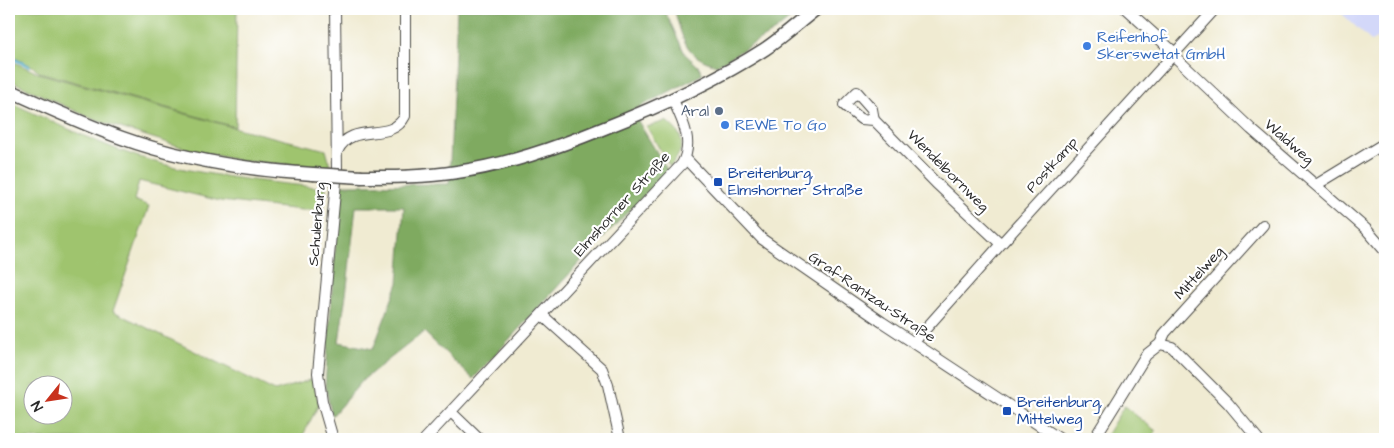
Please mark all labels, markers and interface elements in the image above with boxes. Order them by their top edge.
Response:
place label: Reifenhof Skerswetat GmbH [1097,27,1225,65]
marker: Reifenhof Skerswetat GmbH [1081,40,1093,52]
place label: Aral [681,101,709,122]
marker: Aral [713,105,725,117]
street label: Waldweg [1259,114,1319,170]
place label: REWE To Go [735,115,827,136]
marker: REWE To Go [719,119,731,131]
street label: Wendelbornweg [902,125,994,218]
street label: Postkamp [1021,133,1083,197]
street label: Elmshorner Straße [569,147,675,261]
place label: Breitenburg, Elmshorner Straße [728,163,863,201]
marker: Breitenburg, Elmshorner Straße [712,176,724,188]
street label: Schulenburg [303,181,332,267]
street label: Mittelweg [1169,242,1230,305]
street label: Graf-Rantzau-Straße [804,246,940,348]
north arrow [22,376,72,426]
place label: Breitenburg, Mittelweg [1017,392,1103,431]
text: N [27,397,48,415]
marker: Breitenburg, Mittelweg [1001,405,1013,417]

